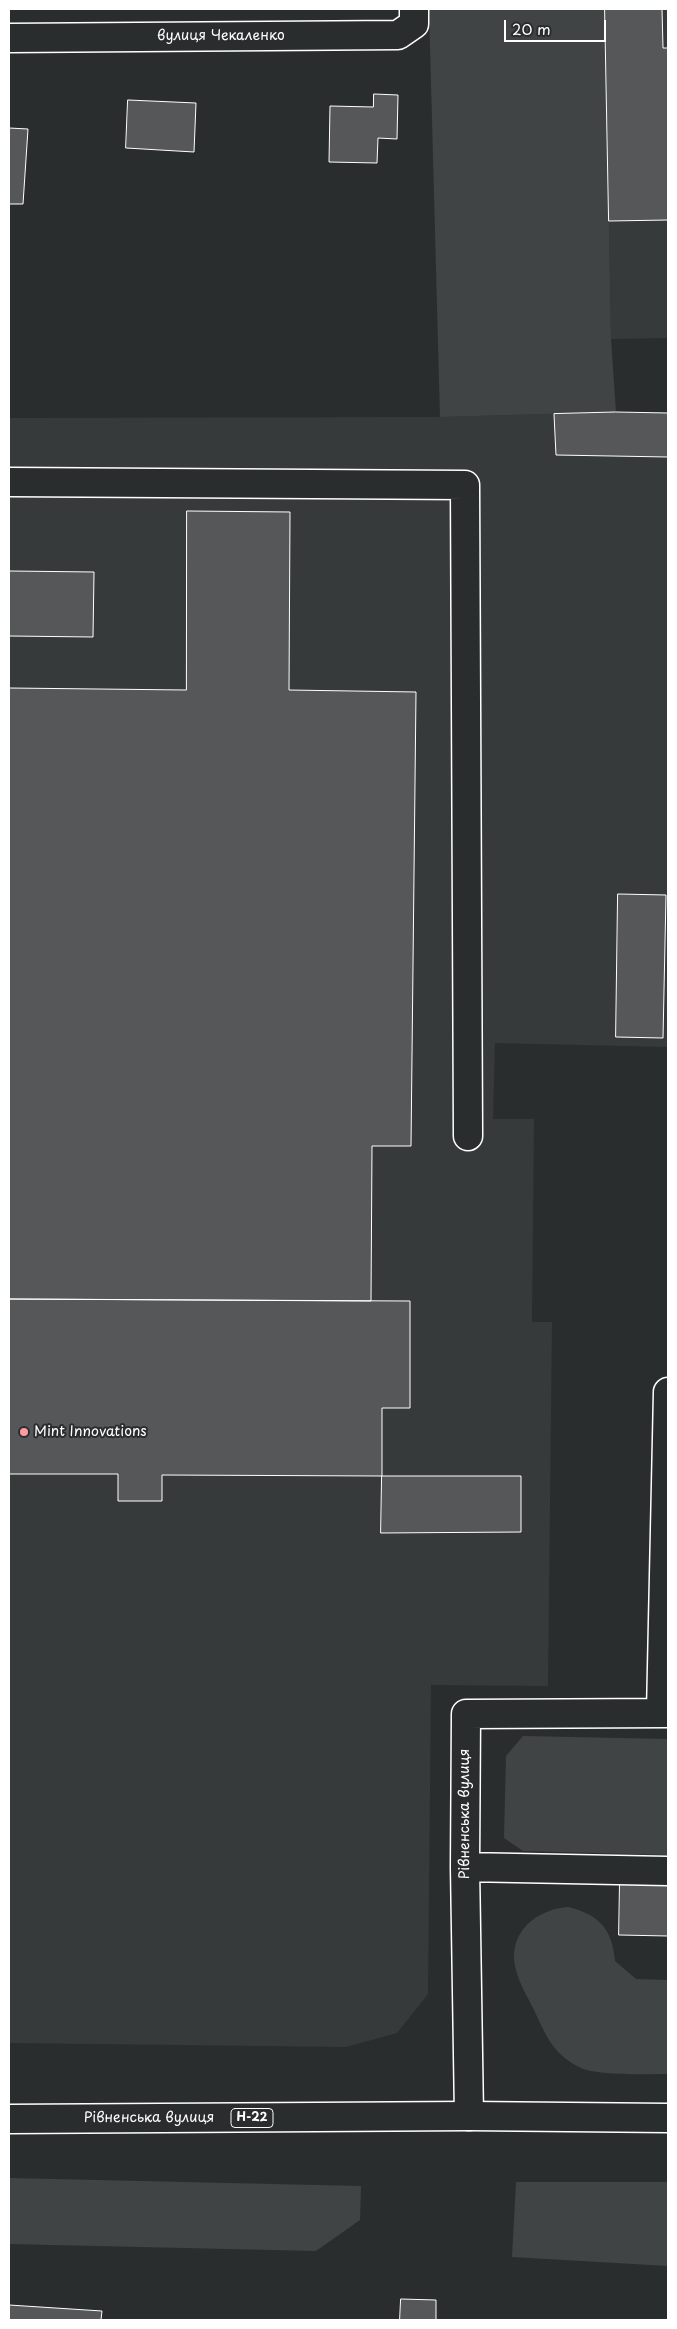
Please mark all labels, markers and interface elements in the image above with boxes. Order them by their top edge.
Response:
scale bar [507,10,610,42]
text: 20 m [512,17,551,40]
street label: вулиця Чекаленко [157,28,285,44]
place label: Mint Innovations [34,1424,147,1440]
marker: Mint Innovations [18,1426,30,1438]
street label: Рівненська вулиця [457,1749,473,1879]
road number: Н-22 [231,2108,273,2128]
street label: Рівненська вулиця [84,2110,214,2126]

